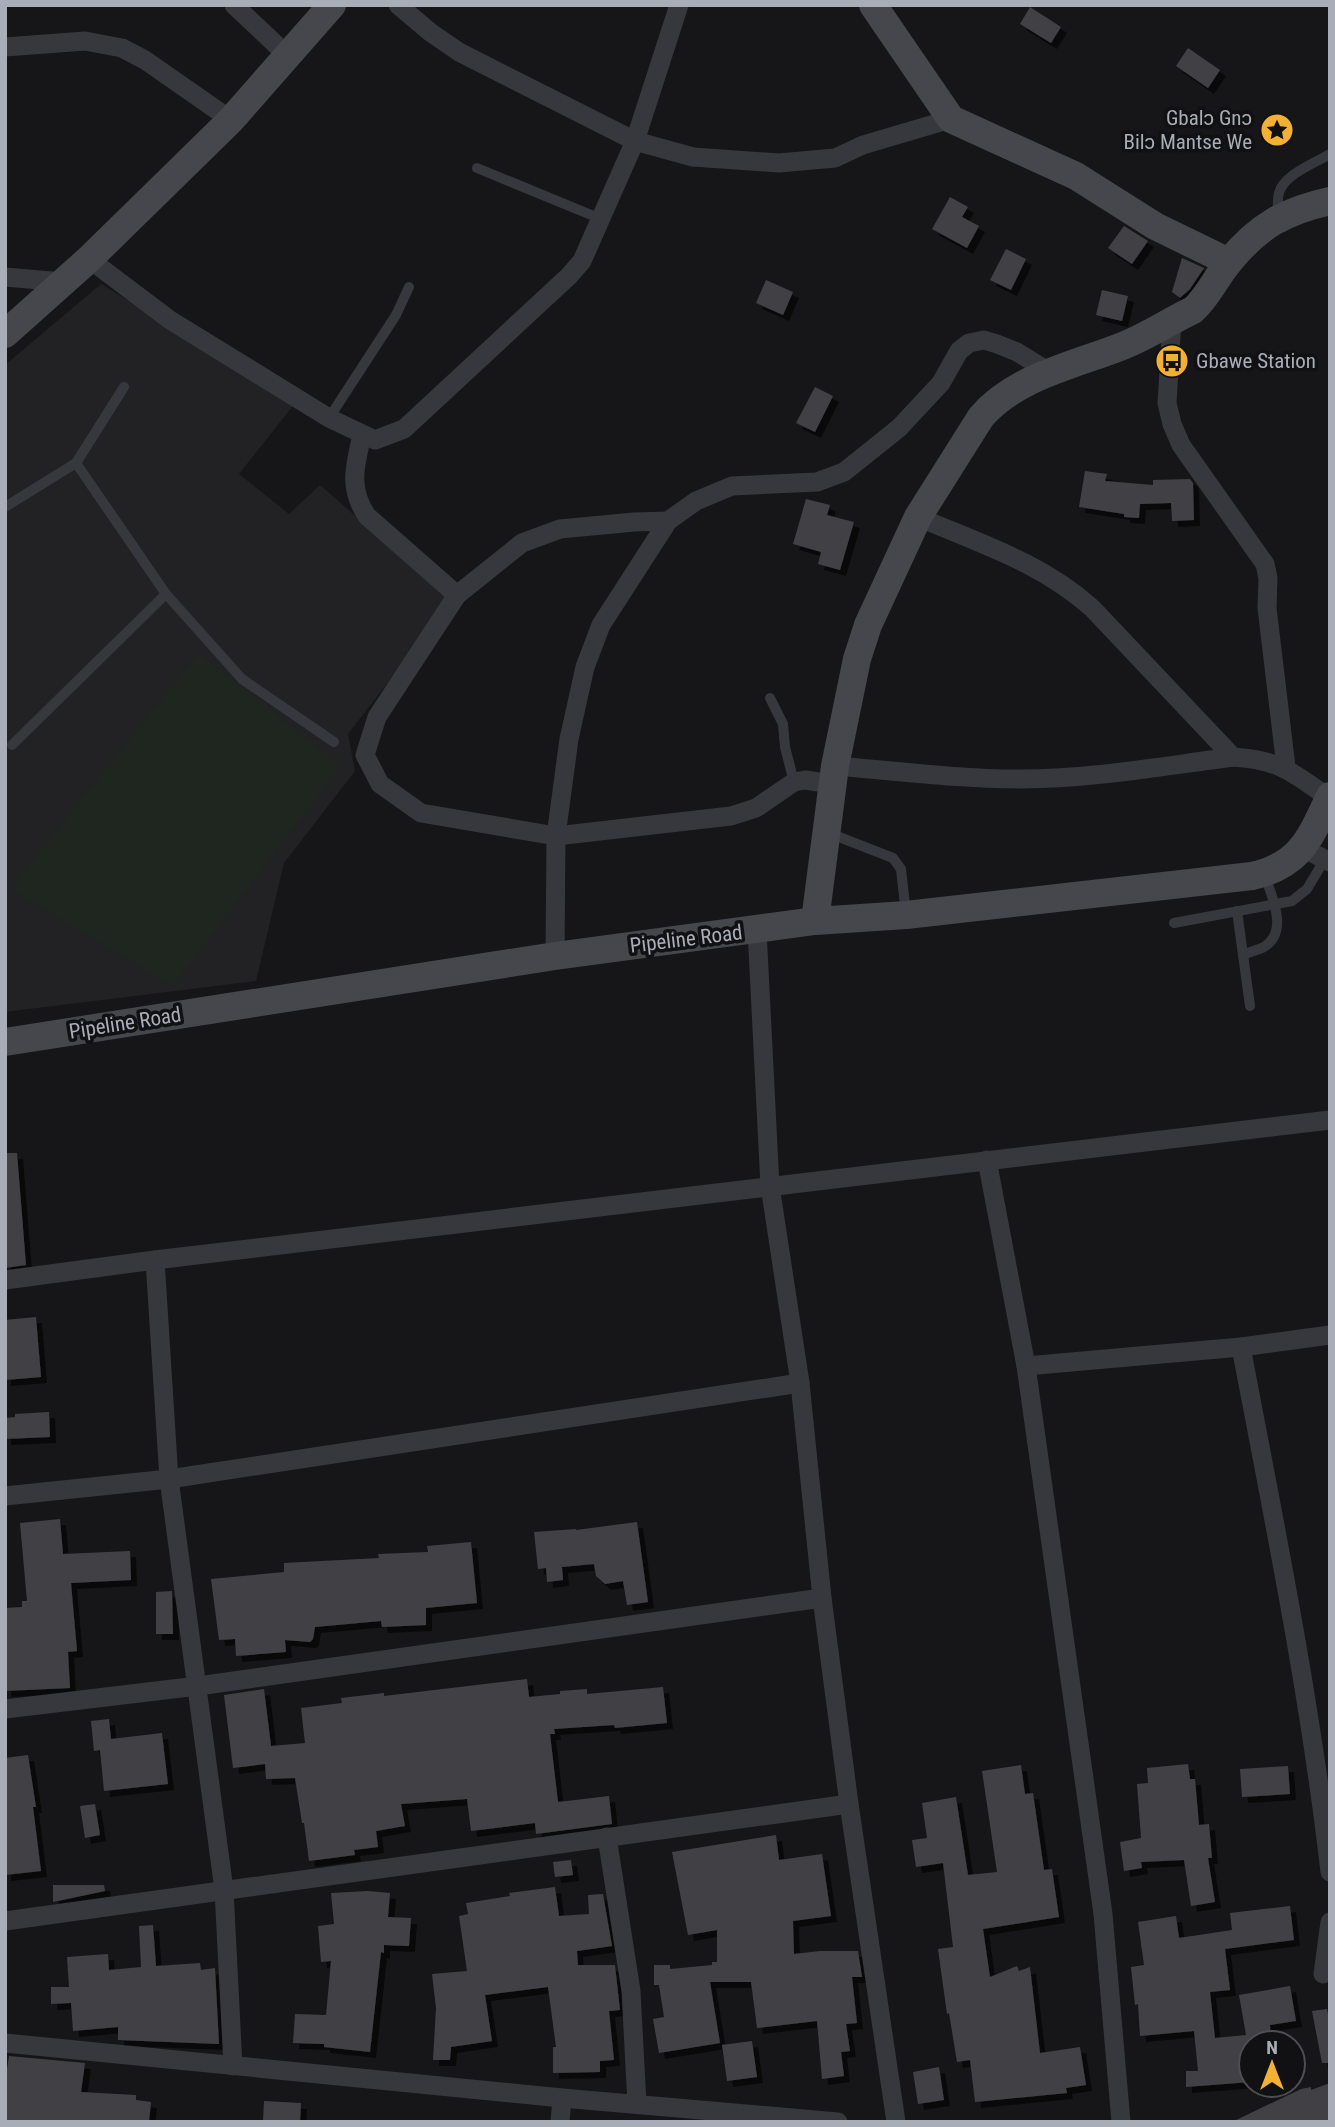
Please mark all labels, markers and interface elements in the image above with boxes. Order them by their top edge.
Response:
place label: Gbalɔ Gnɔ Bilɔ Mantse We [1124,106,1252,154]
place icon: Gbalɔ Gnɔ Bilɔ Mantse We [1258,111,1296,149]
bus stop icon: Gbawe Station [1153,342,1191,380]
place label: Gbawe Station [1196,349,1316,373]
street label: Pipeline Road [628,920,744,958]
street label: Pipeline Road [67,1002,183,1044]
north arrow [1237,2029,1307,2099]
text: N [1266,2036,1278,2059]

